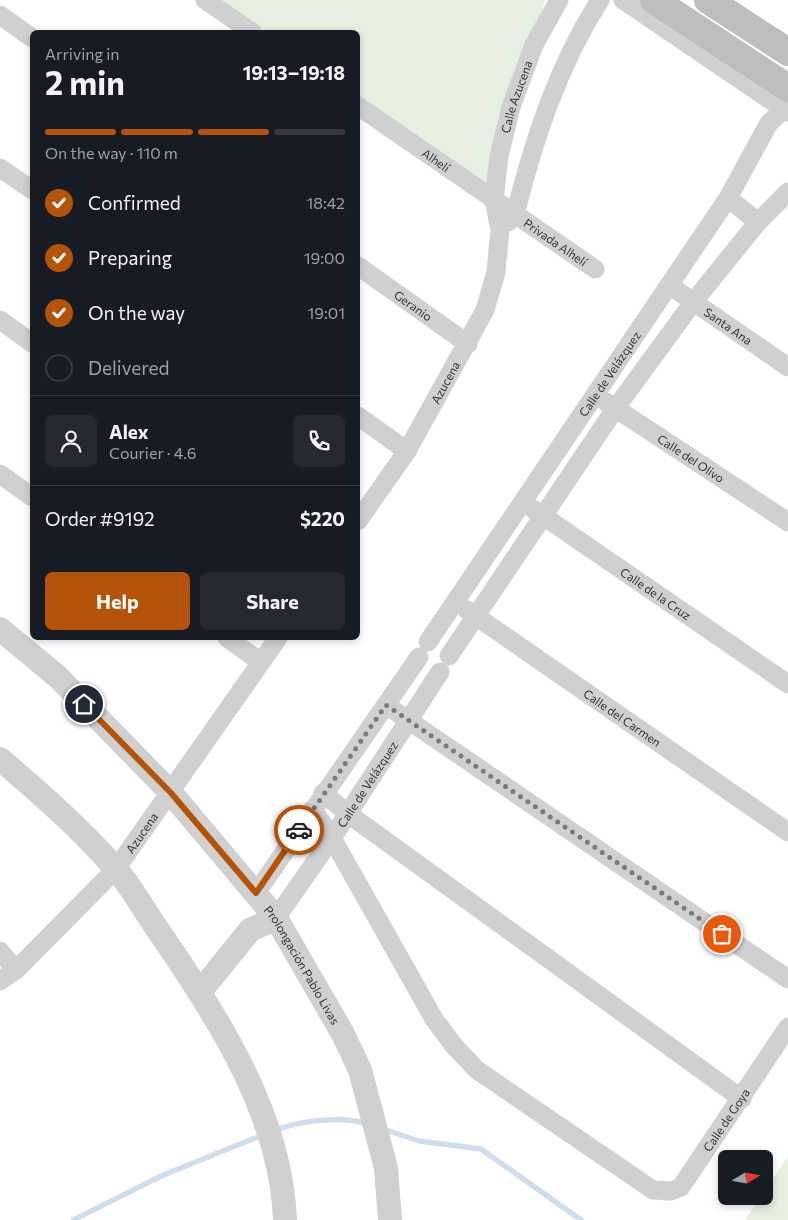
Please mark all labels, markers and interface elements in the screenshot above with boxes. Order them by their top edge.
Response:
text: Arriving in [45,44,119,63]
street label: Calle Azucena [498,58,535,134]
text: 19:13–19:18 [243,61,345,84]
text: 2 min [45,62,125,102]
text: On the way · 110 m [45,143,178,162]
street label: Alhelí [420,145,454,175]
icon: check [45,189,73,217]
text: Confirmed [88,191,181,214]
text: 18:42 [306,193,345,212]
street label: Privada Alhelí [521,215,591,269]
icon: check [45,244,73,272]
text: Preparing [88,246,172,269]
text: 19:00 [304,248,345,267]
street label: Geranio [392,287,435,324]
icon: check [45,299,73,327]
text: On the way [88,301,185,324]
text: 19:01 [307,303,345,322]
street label: Santa Ana [702,304,755,347]
street label: Calle de Velázquez [576,328,643,419]
text: Delivered [88,356,169,379]
street label: Azucena [428,359,462,406]
button: person [45,415,97,467]
button: phone [293,415,345,467]
text: Alex [109,420,149,443]
street label: Calle del Olivo [655,431,727,485]
text: Courier · 4.6 [109,443,196,462]
text: Order #9192 [45,507,155,530]
text: $220 [300,507,345,530]
street label: Calle de la Cruz [618,564,694,622]
button: Help [45,572,190,630]
button: Share [200,572,345,630]
pin [63,683,105,725]
street label: Calle del Carmen [581,686,664,749]
icon: home [70,690,98,718]
street label: Calle de Velázquez [334,738,400,830]
courier [274,805,324,855]
street label: Azucena [122,810,161,856]
icon: car [285,816,313,844]
street label: Prolongación Pablo Livas [261,903,343,1027]
pin [701,913,743,955]
icon: bag [708,920,736,948]
street label: Calle de Goya [700,1085,752,1154]
north arrow [718,1150,772,1205]
map controls [718,1150,773,1205]

